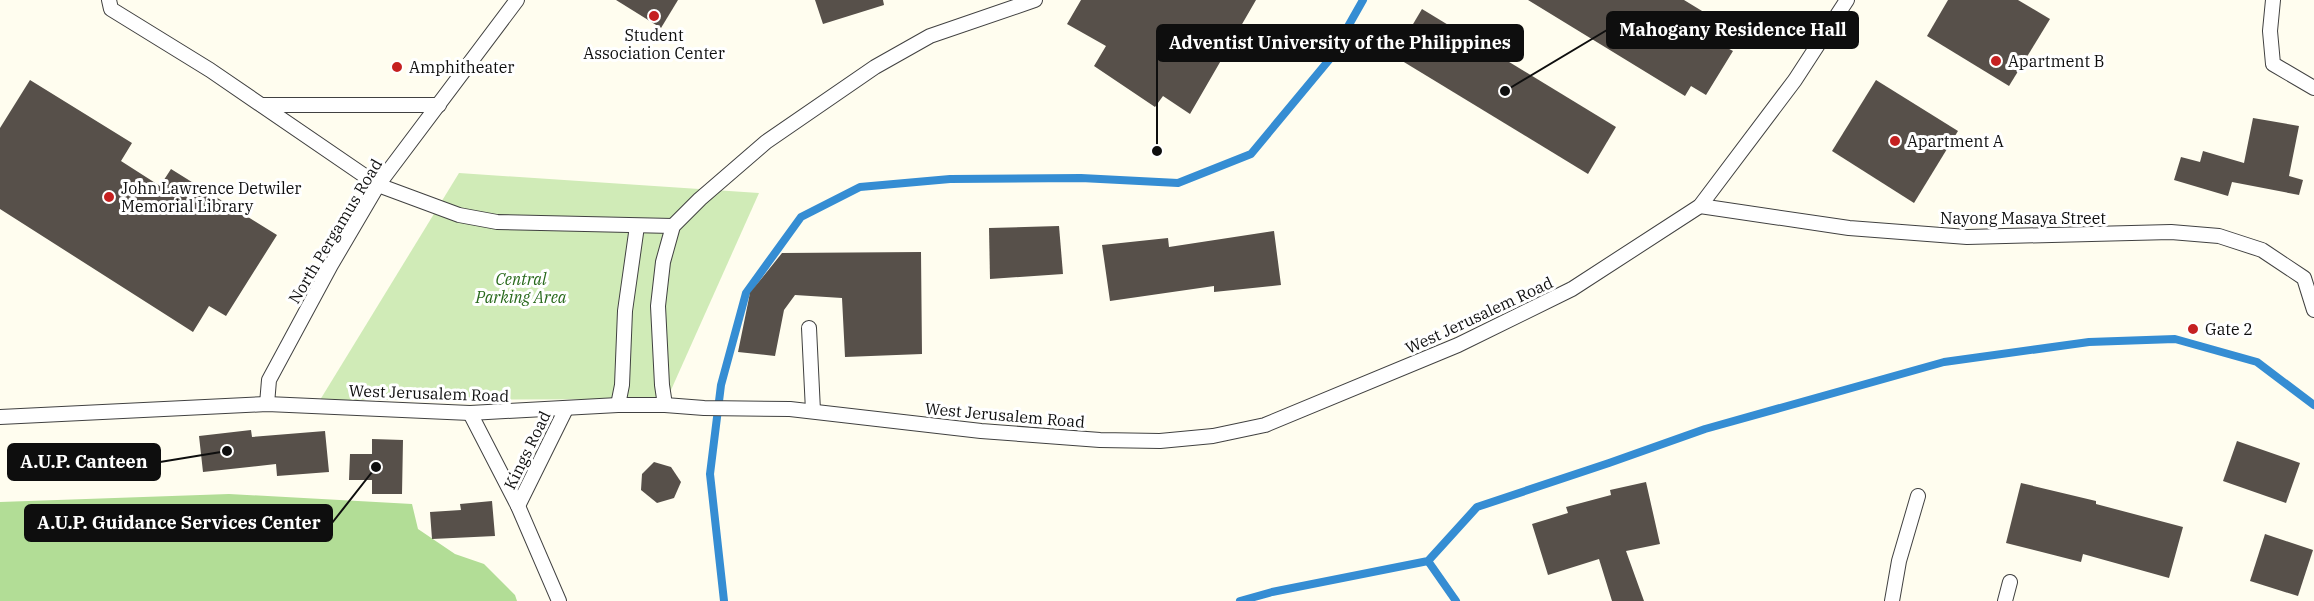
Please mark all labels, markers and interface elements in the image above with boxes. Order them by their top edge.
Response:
marker: Student Association Center [647,9,661,23]
callout: Mahogany Residence Hall [1607,12,1858,48]
text: Mahogany Residence Hall [1619,18,1847,41]
place label: Student Association Center [583,25,725,63]
callout: Adventist University of the Philippines [1157,25,1523,61]
text: Adventist University of the Philippines [1169,31,1511,54]
place label: Apartment B [2008,51,2105,71]
marker: Apartment B [1989,54,2003,68]
place label: Amphitheater [409,57,514,77]
marker: Amphitheater [390,60,404,74]
place label: Apartment A [1907,131,2004,151]
marker: Apartment A [1888,134,1902,148]
street label: North Pergamus Road [284,155,386,307]
place label: John Lawrence Detwiler Memorial Library [121,178,301,216]
marker: John Lawrence Detwiler Memorial Library [102,190,116,204]
street label: Nayong Masaya Street [1940,208,2106,228]
park label: Central Parking Area [474,269,567,307]
street label: West Jerusalem Road [1402,272,1556,358]
place label: Gate 2 [2205,319,2253,339]
marker: Gate 2 [2186,322,2200,336]
street label: West Jerusalem Road [348,380,510,406]
street label: West Jerusalem Road [924,398,1086,432]
street label: Kings Road [499,407,555,493]
callout: A.U.P. Canteen [8,444,160,480]
text: A.U.P. Canteen [20,450,148,473]
callout: A.U.P. Guidance Services Center [25,505,332,541]
text: A.U.P. Guidance Services Center [37,511,321,534]

